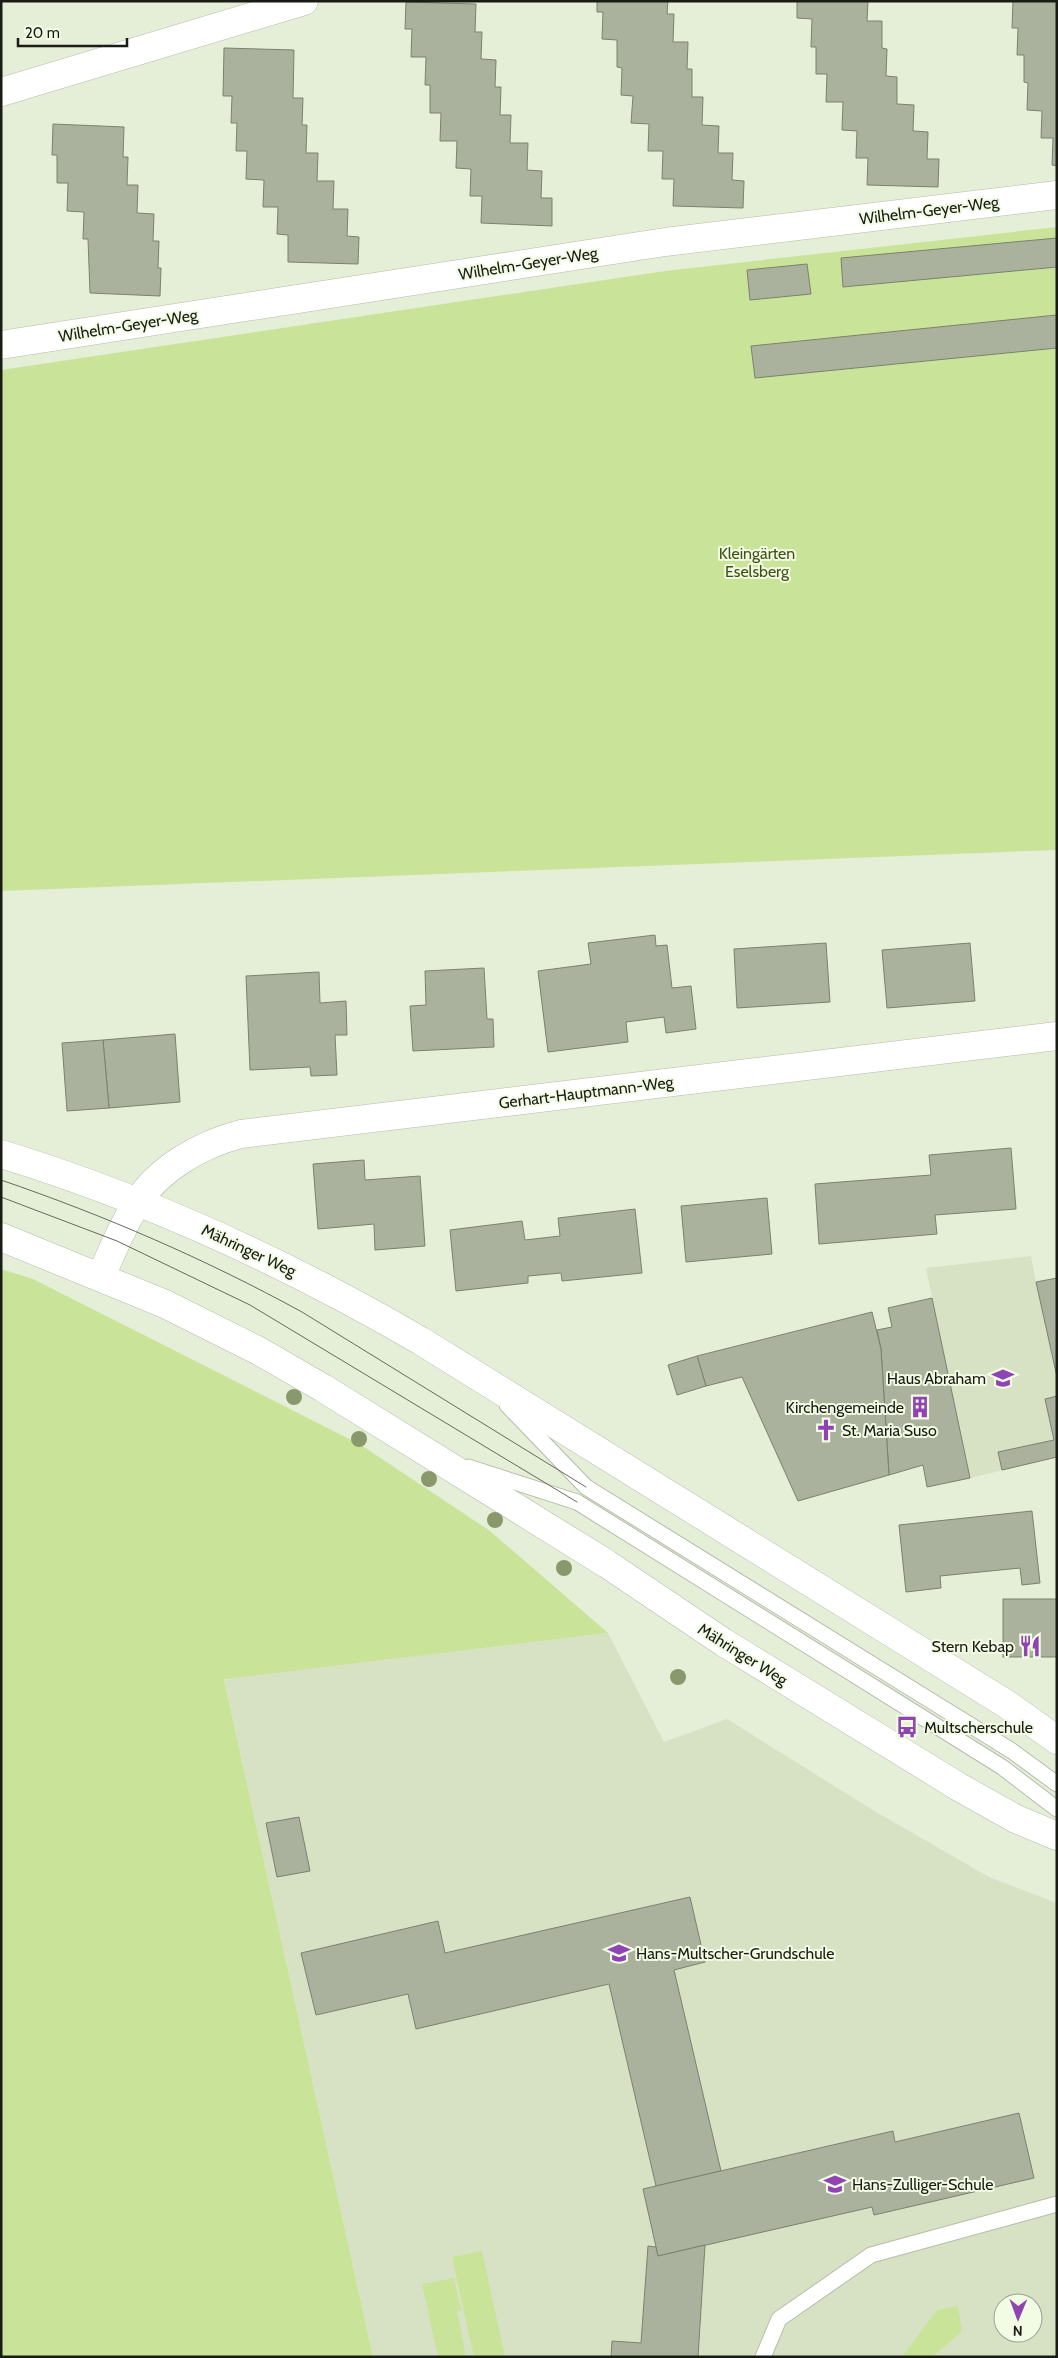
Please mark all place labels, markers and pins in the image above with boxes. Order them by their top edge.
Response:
school or university icon: Haus Abraham [990,1365,1016,1391]
place label: Haus Abraham [887,1369,986,1388]
building icon: Kirchengemeinde [907,1394,933,1420]
place label: Kirchengemeinde [785,1398,904,1417]
church icon: St. Maria Suso [813,1417,839,1443]
place label: St. Maria Suso [842,1421,937,1440]
restaurant icon: Stern Kebap [1017,1633,1043,1659]
place label: Stern Kebap [932,1637,1014,1656]
bus stop icon: Multscherschule [894,1714,920,1740]
place label: Multscherschule [924,1718,1033,1737]
school or university icon: Hans-Multscher-Grundschule [606,1940,632,1966]
place label: Hans-Multscher-Grundschule [636,1944,834,1963]
school or university icon: Hans-Zulliger-Schule [822,2171,848,2197]
place label: Hans-Zulliger-Schule [852,2175,993,2194]

